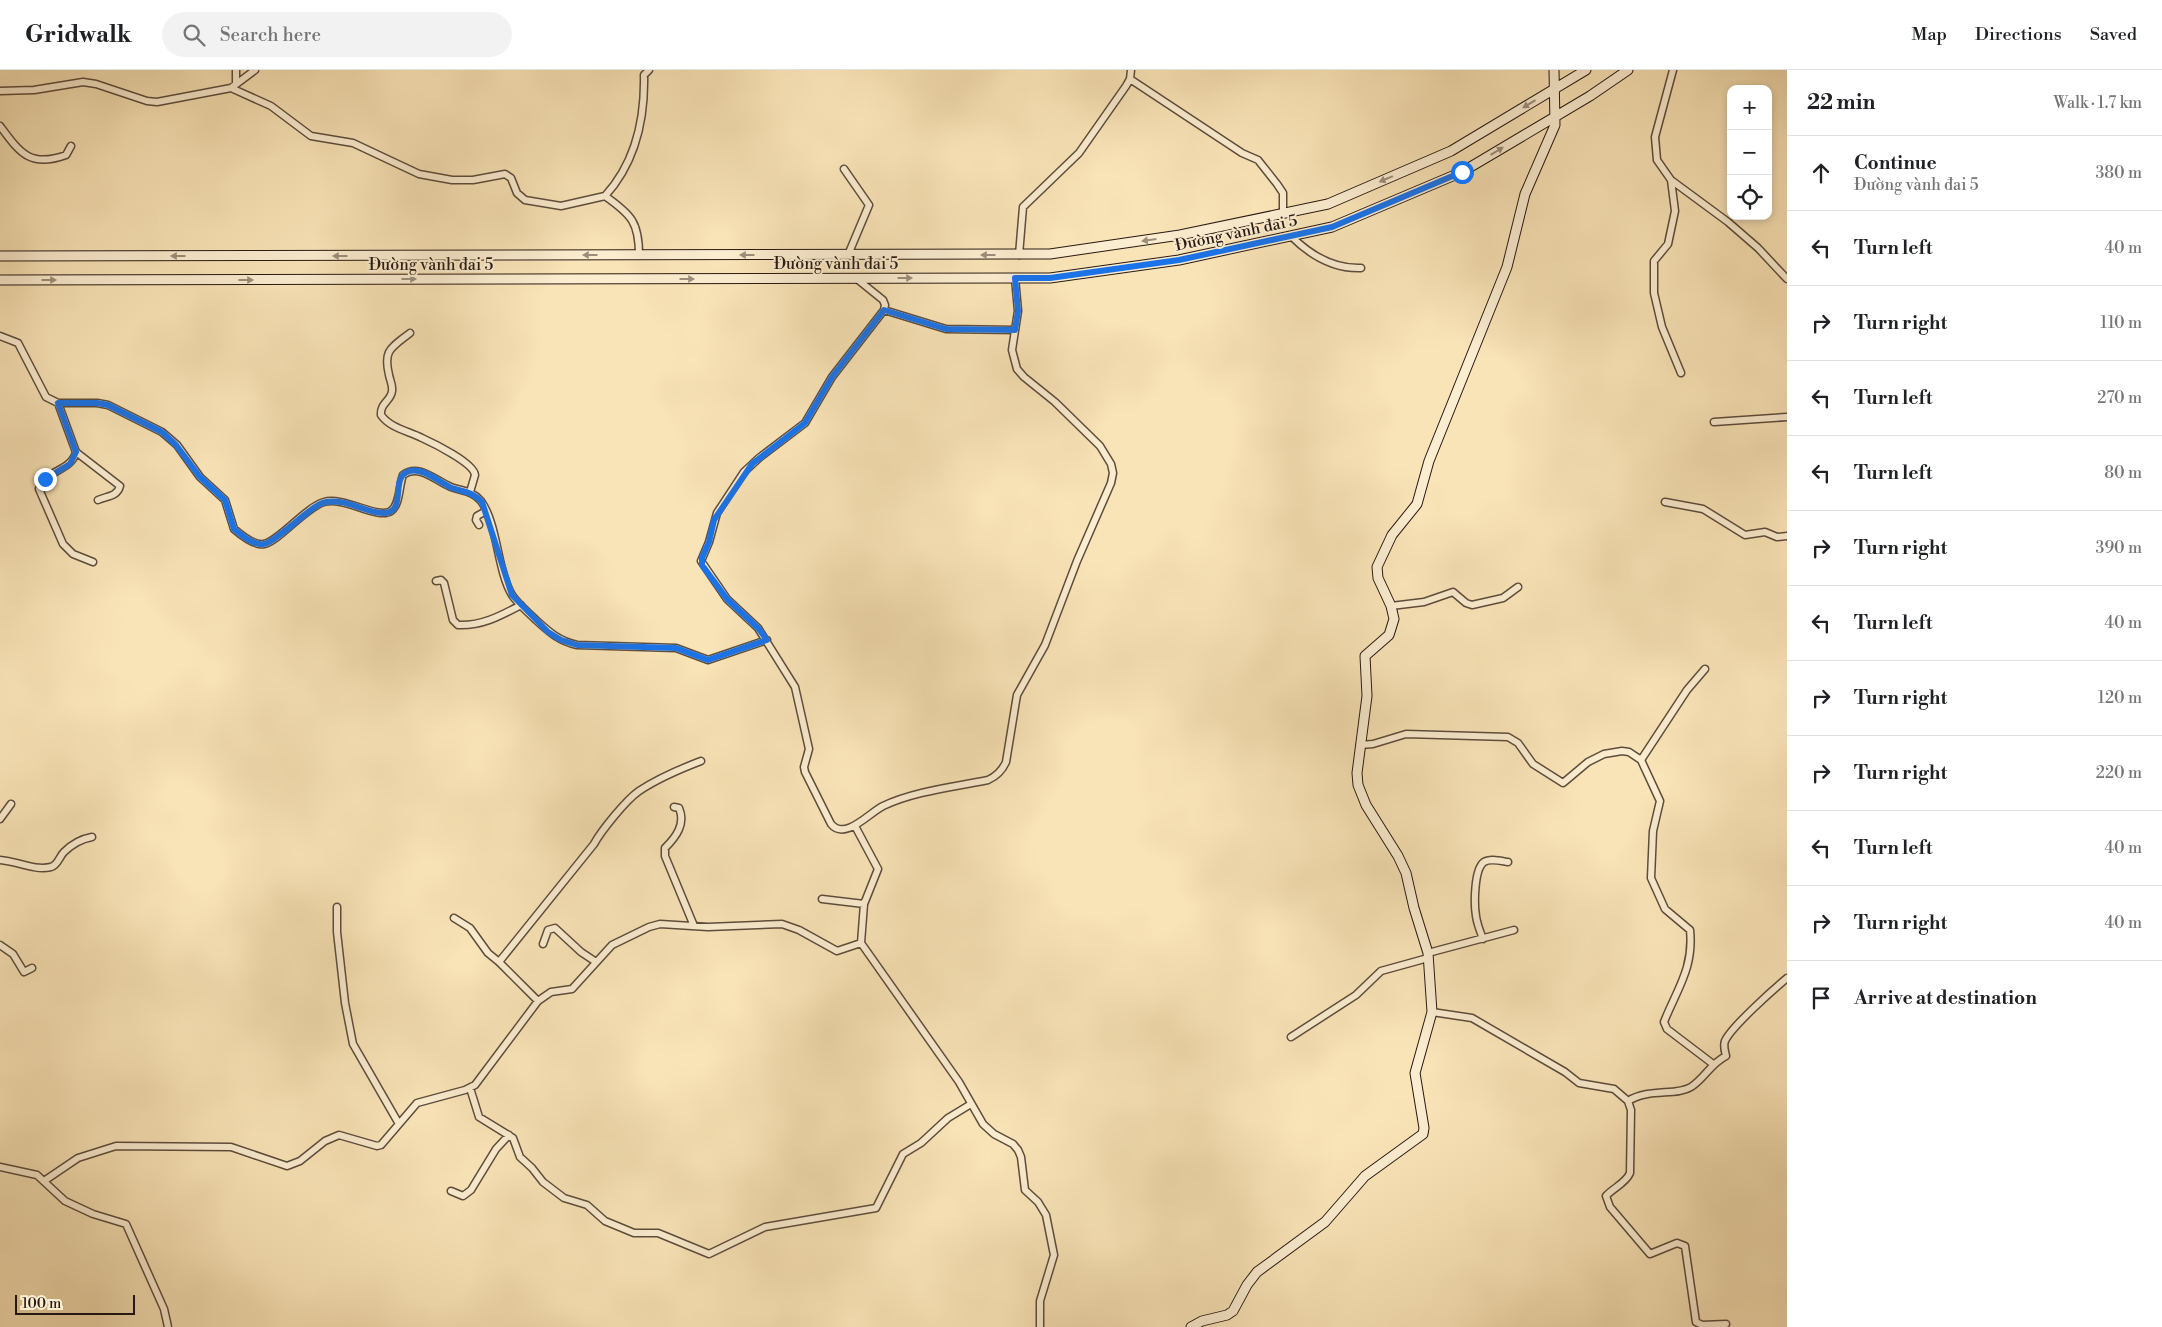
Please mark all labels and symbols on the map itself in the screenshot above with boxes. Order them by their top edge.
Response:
one-way arrow [1523,100,1536,109]
one-way arrow [1490,147,1503,156]
route start [1451,161,1474,184]
one-way arrow [1379,176,1393,184]
street label: Đường vành đai 5 [1173,210,1299,256]
one-way arrow [1141,236,1157,244]
one-way arrow [582,251,598,259]
one-way arrow [739,251,755,259]
one-way arrow [980,251,996,259]
one-way arrow [170,252,186,260]
one-way arrow [332,252,348,260]
street label: Đường vành đai 5 [774,254,898,274]
street label: Đường vành đai 5 [369,255,493,275]
one-way arrow [897,274,913,282]
one-way arrow [401,275,417,283]
one-way arrow [679,275,695,283]
one-way arrow [41,276,57,284]
one-way arrow [238,276,254,284]
route end [34,468,57,491]
scale bar [15,1292,135,1315]

